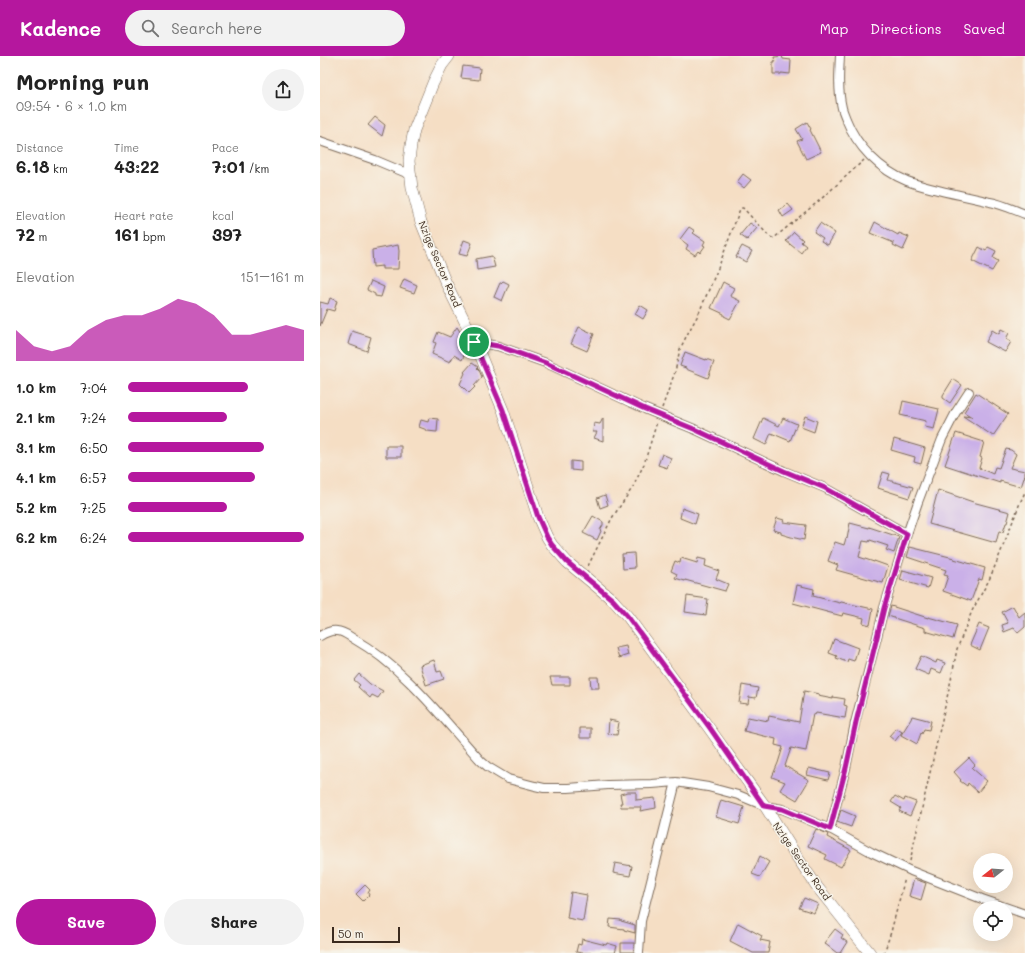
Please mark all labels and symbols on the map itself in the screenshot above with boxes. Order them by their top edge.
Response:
street label: Nzige Sector Road [416,219,464,309]
pin [457,325,491,359]
street label: Nzige Sector Road [770,819,834,903]
north arrow [973,853,1013,893]
scale bar [332,925,400,944]

